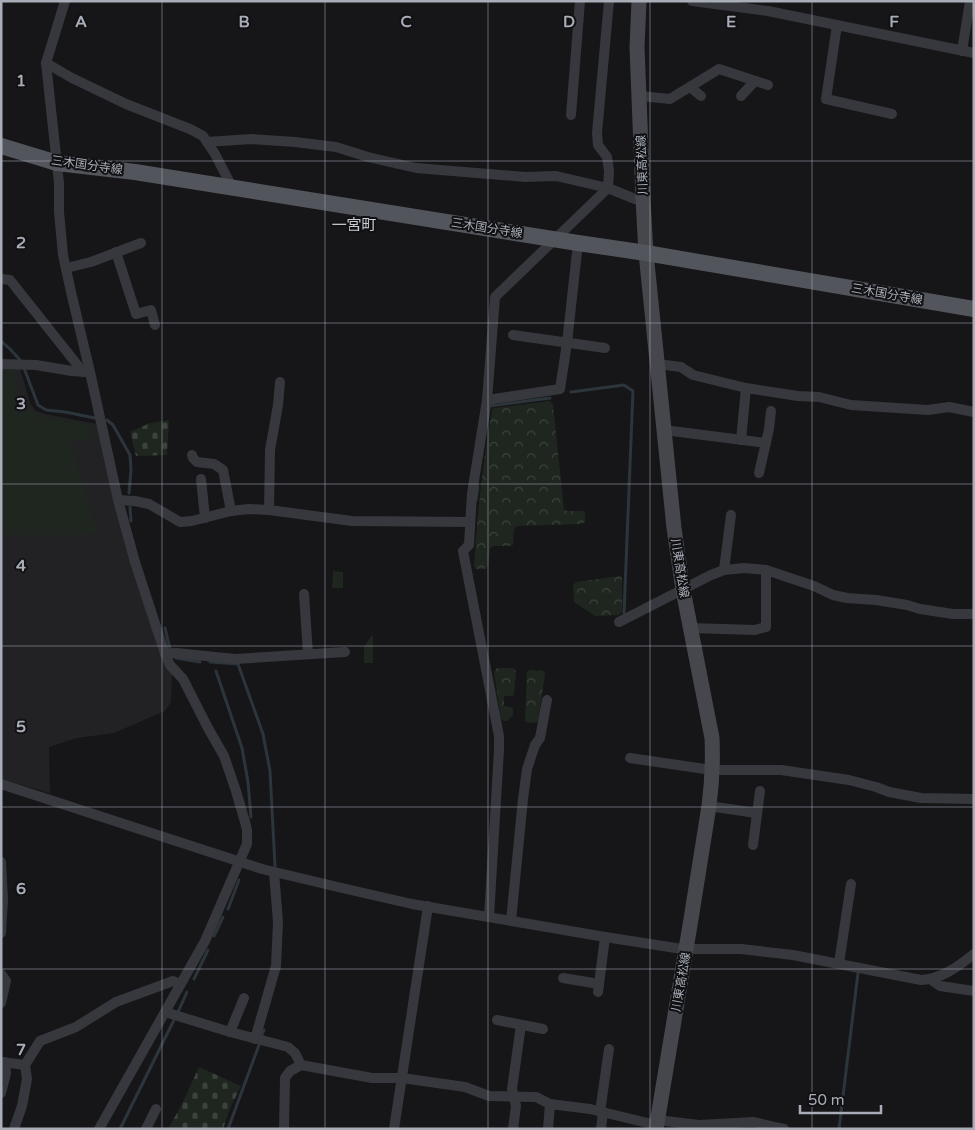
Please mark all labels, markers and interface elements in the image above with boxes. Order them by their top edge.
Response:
text: A [75,12,87,32]
text: B [238,12,250,32]
text: C [400,12,412,32]
text: D [563,12,575,32]
text: E [726,12,736,32]
text: F [889,12,899,32]
text: 1 [16,71,26,91]
street label: 川東高松線 [634,135,650,195]
street label: 三木国分寺線 [50,153,124,177]
street label: 三木国分寺線 [450,215,524,241]
district label: 一宮町 [331,216,377,234]
text: 2 [16,233,26,253]
street label: 三木国分寺線 [850,281,924,307]
text: 3 [16,394,26,414]
street label: 川東高松線 [668,537,692,599]
text: 4 [16,556,26,576]
text: 5 [16,717,26,737]
text: 6 [16,879,26,899]
street label: 川東高松線 [669,951,693,1013]
text: 7 [16,1040,26,1060]
scale bar [800,1082,881,1114]
text: 50 m [808,1091,845,1109]

